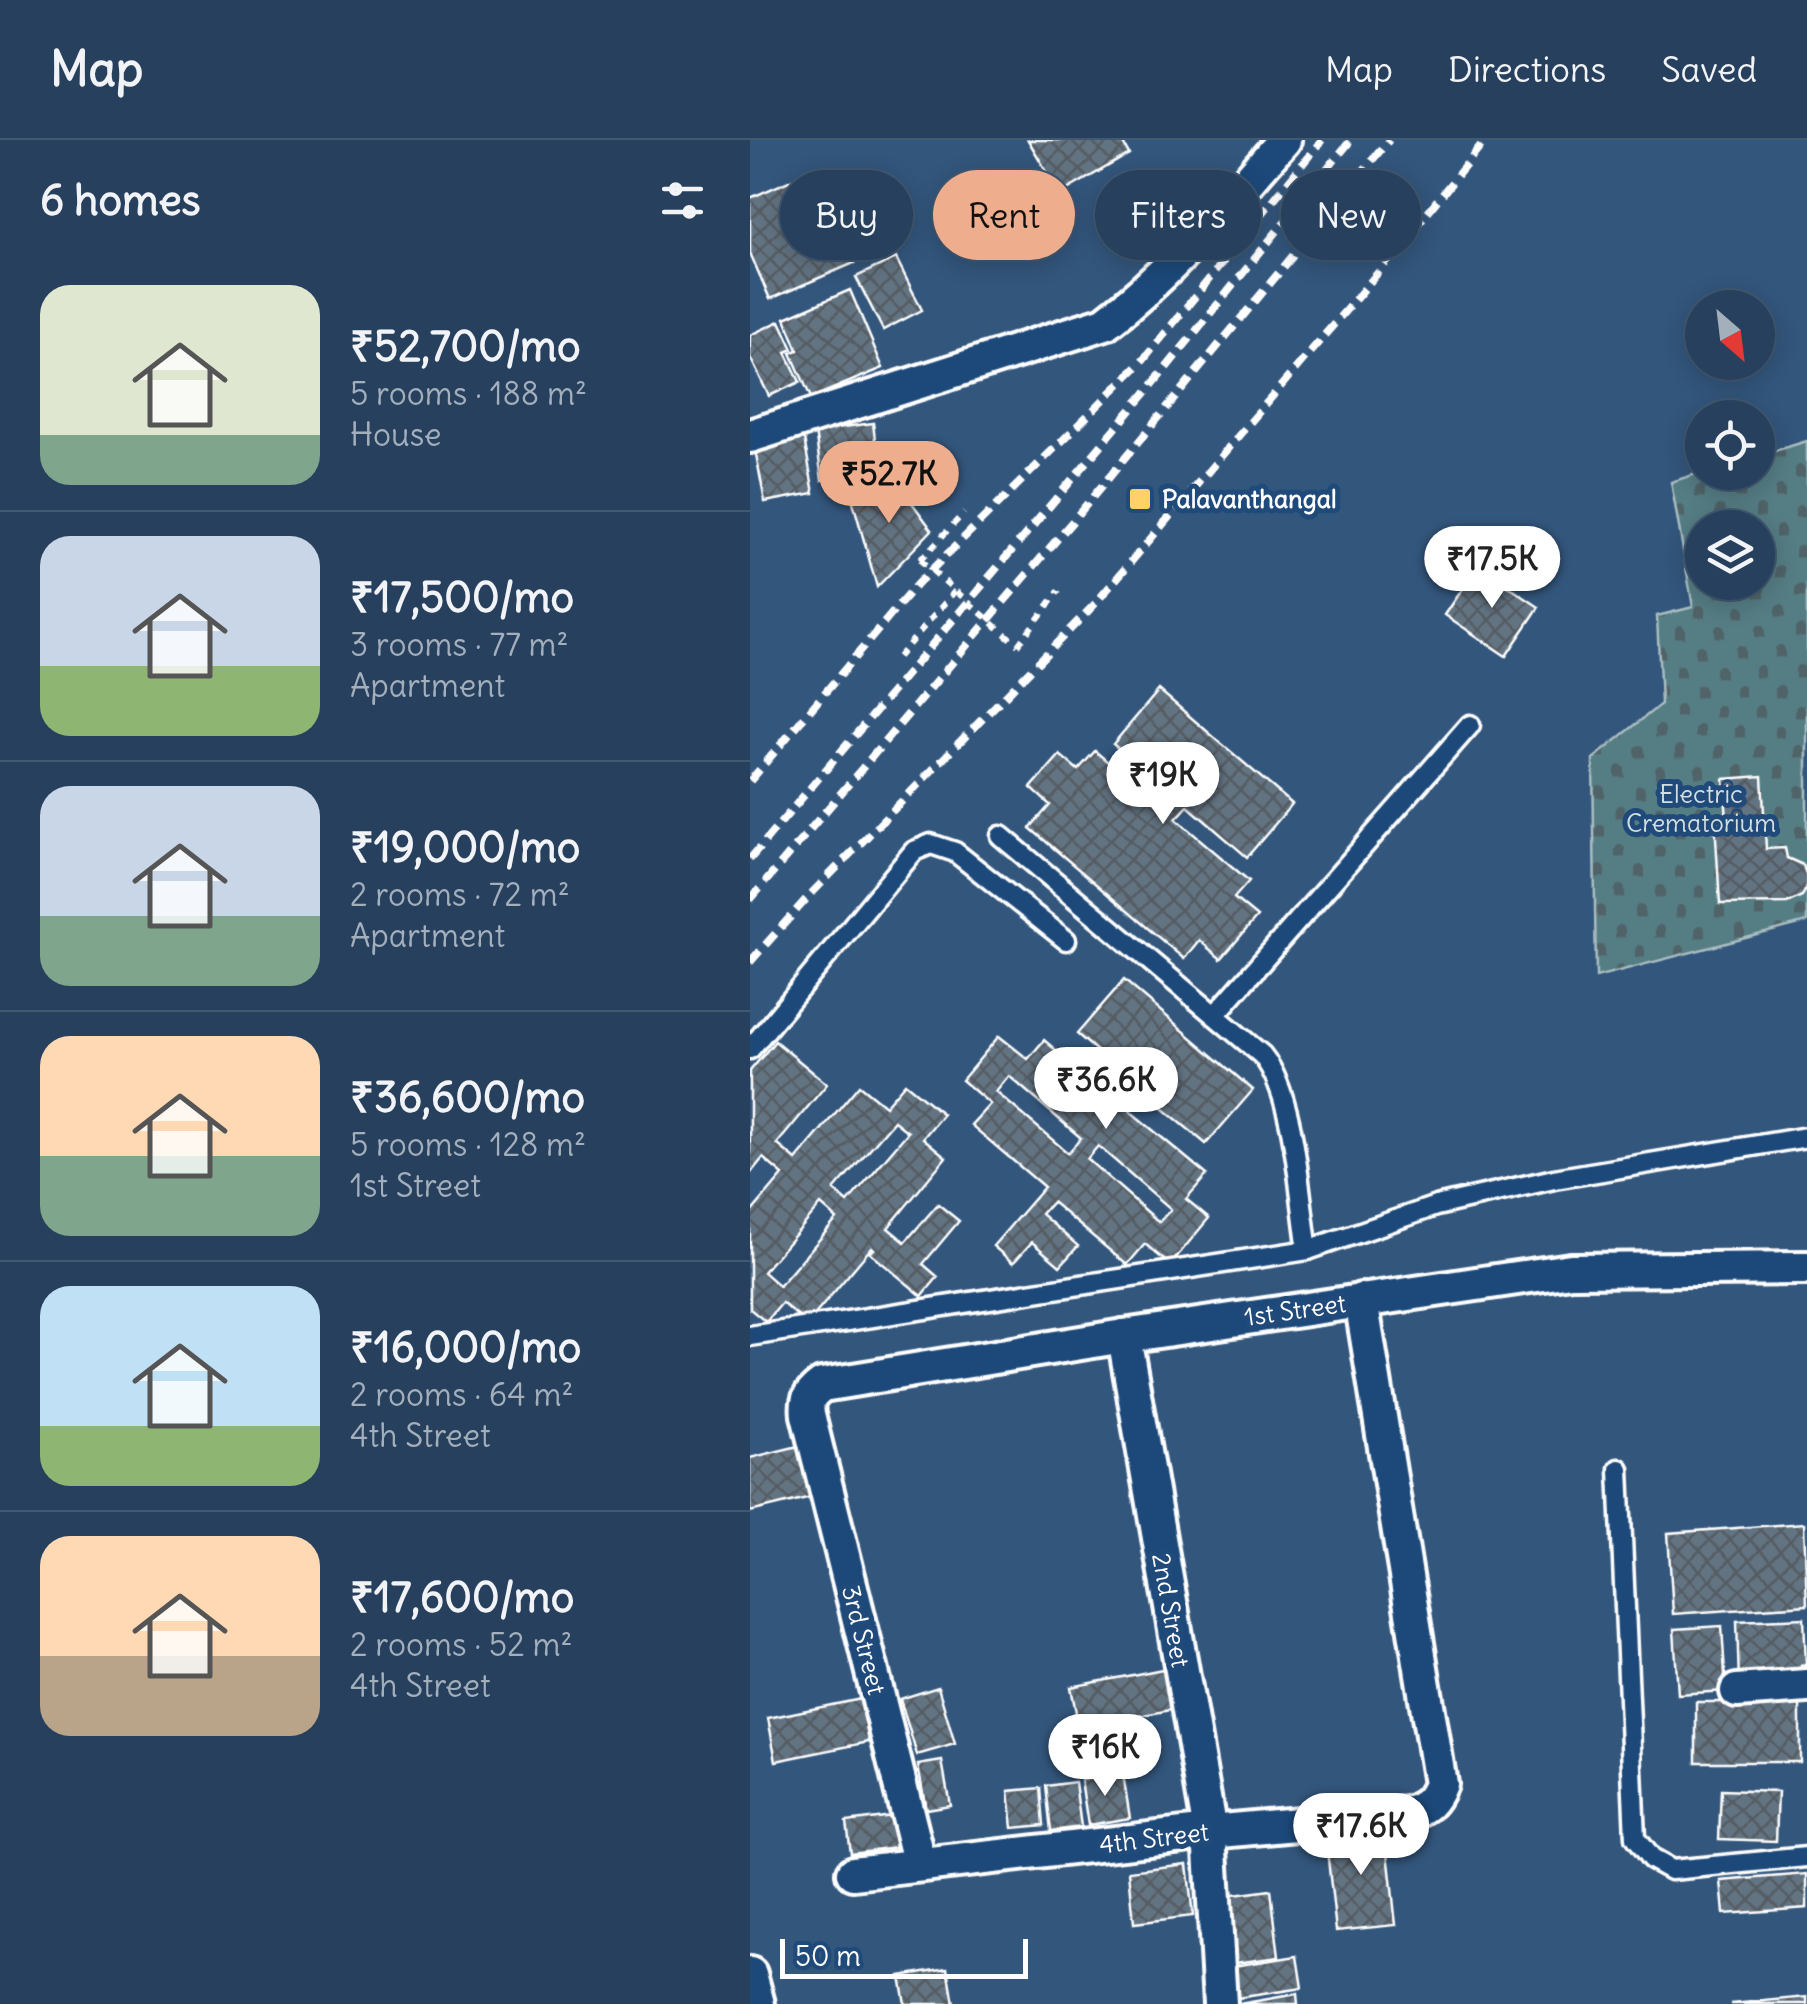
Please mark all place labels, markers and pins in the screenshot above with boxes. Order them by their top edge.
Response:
pin: ₹52.7K [808,441,970,526]
place label: Palavanthangal [1162,483,1337,515]
marker: Palavanthangal [1127,486,1153,512]
pin: ₹17.5K [1411,526,1573,611]
pin: ₹19K [1104,742,1222,827]
pin: ₹36.6K [1025,1047,1187,1132]
pin: ₹16K [1046,1714,1164,1799]
pin: ₹17.6K [1280,1793,1442,1878]

